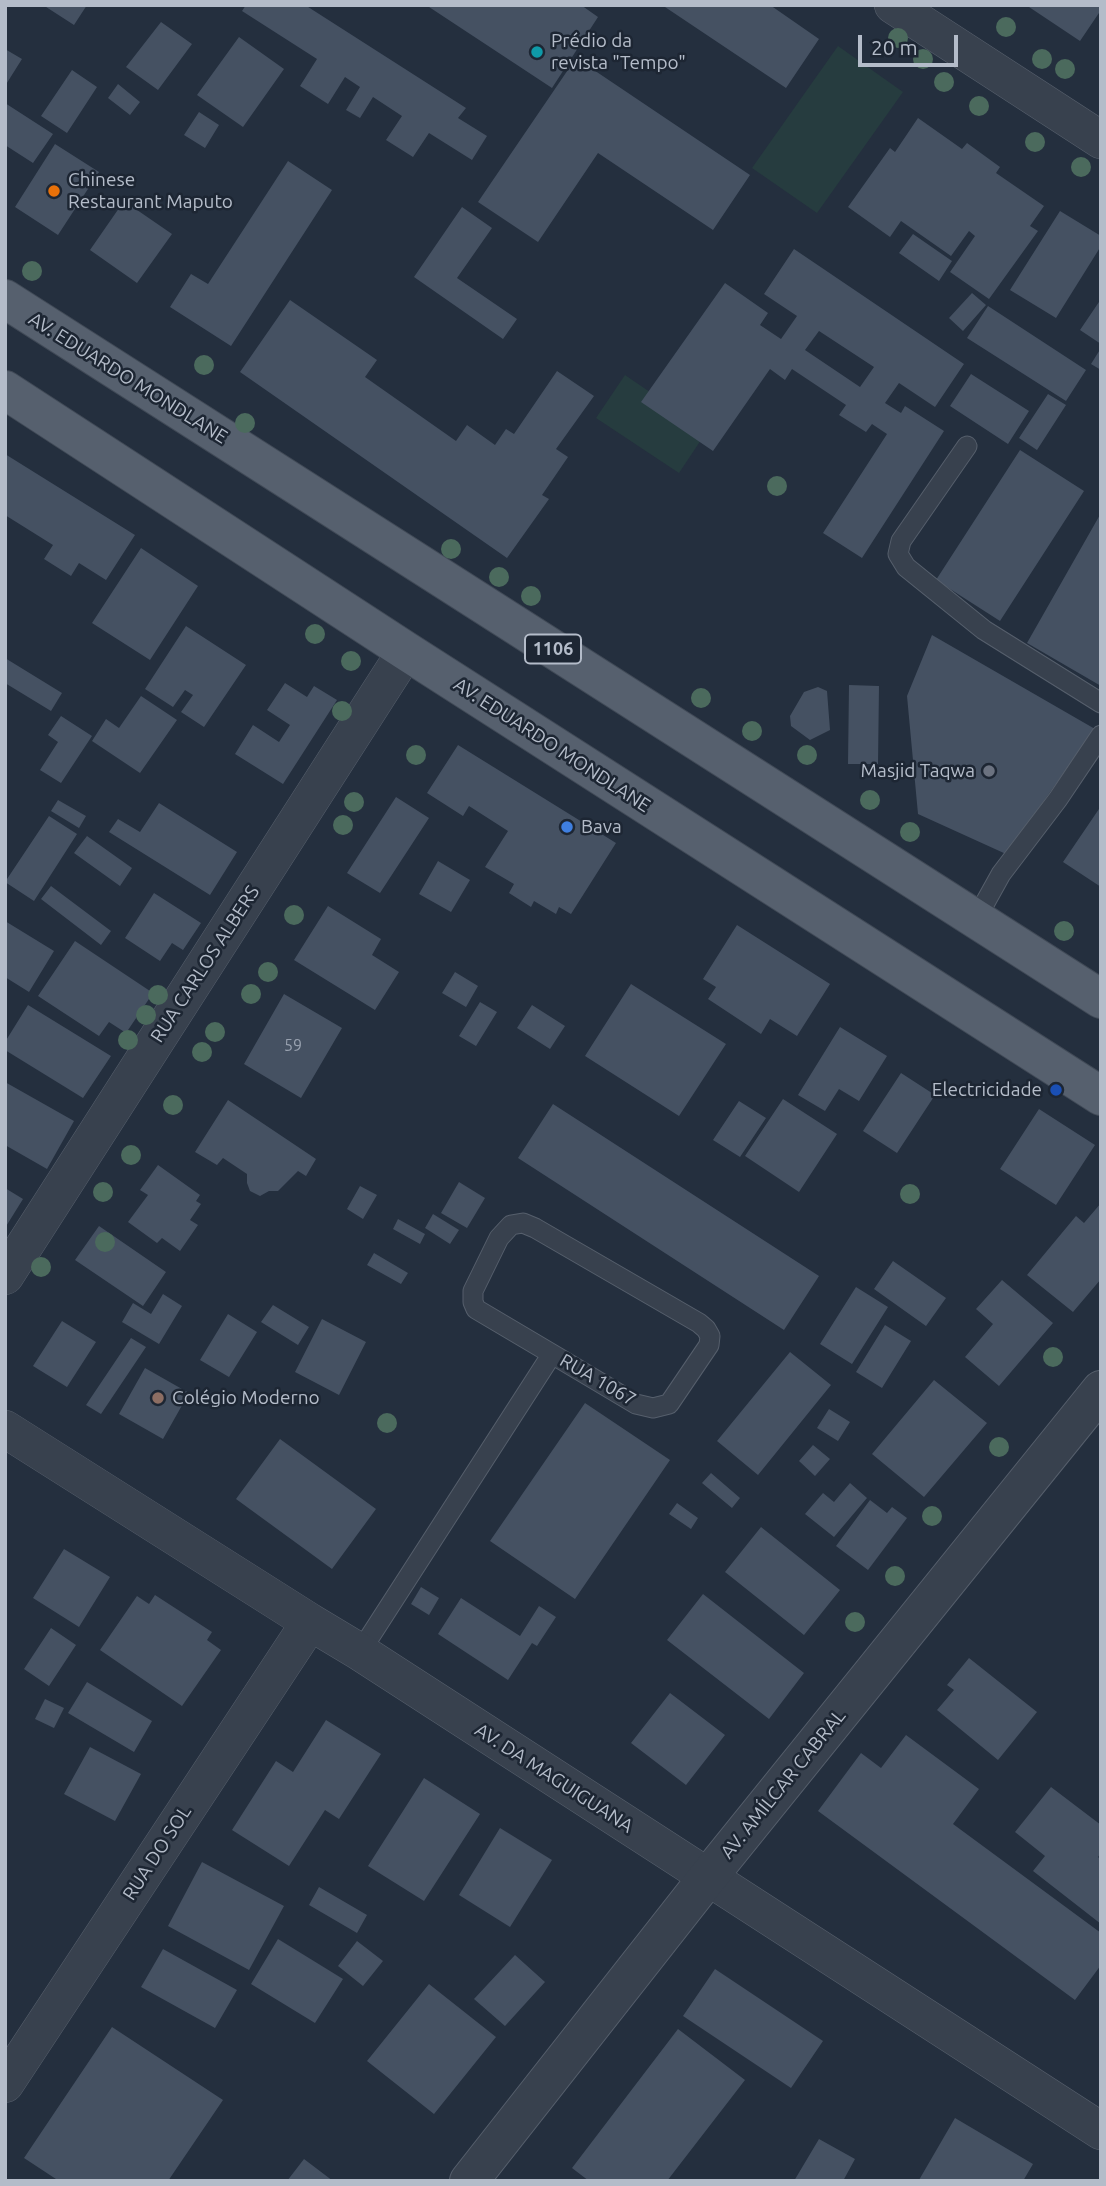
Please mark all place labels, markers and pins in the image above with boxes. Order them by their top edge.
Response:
place label: Prédio da revista "Tempo" [551,30,686,74]
marker: Prédio da revista "Tempo" [529,44,545,60]
place label: Chinese Restaurant Maputo [68,169,233,213]
marker: Chinese Restaurant Maputo [46,183,62,199]
place label: Masjid Taqwa [861,760,975,782]
marker: Masjid Taqwa [981,763,997,779]
place label: Bava [581,816,622,838]
marker: Bava [559,819,575,835]
place label: Electricidade [932,1079,1042,1101]
marker: Electricidade [1048,1082,1064,1098]
place label: Colégio Moderno [172,1387,320,1409]
marker: Colégio Moderno [150,1390,166,1406]

